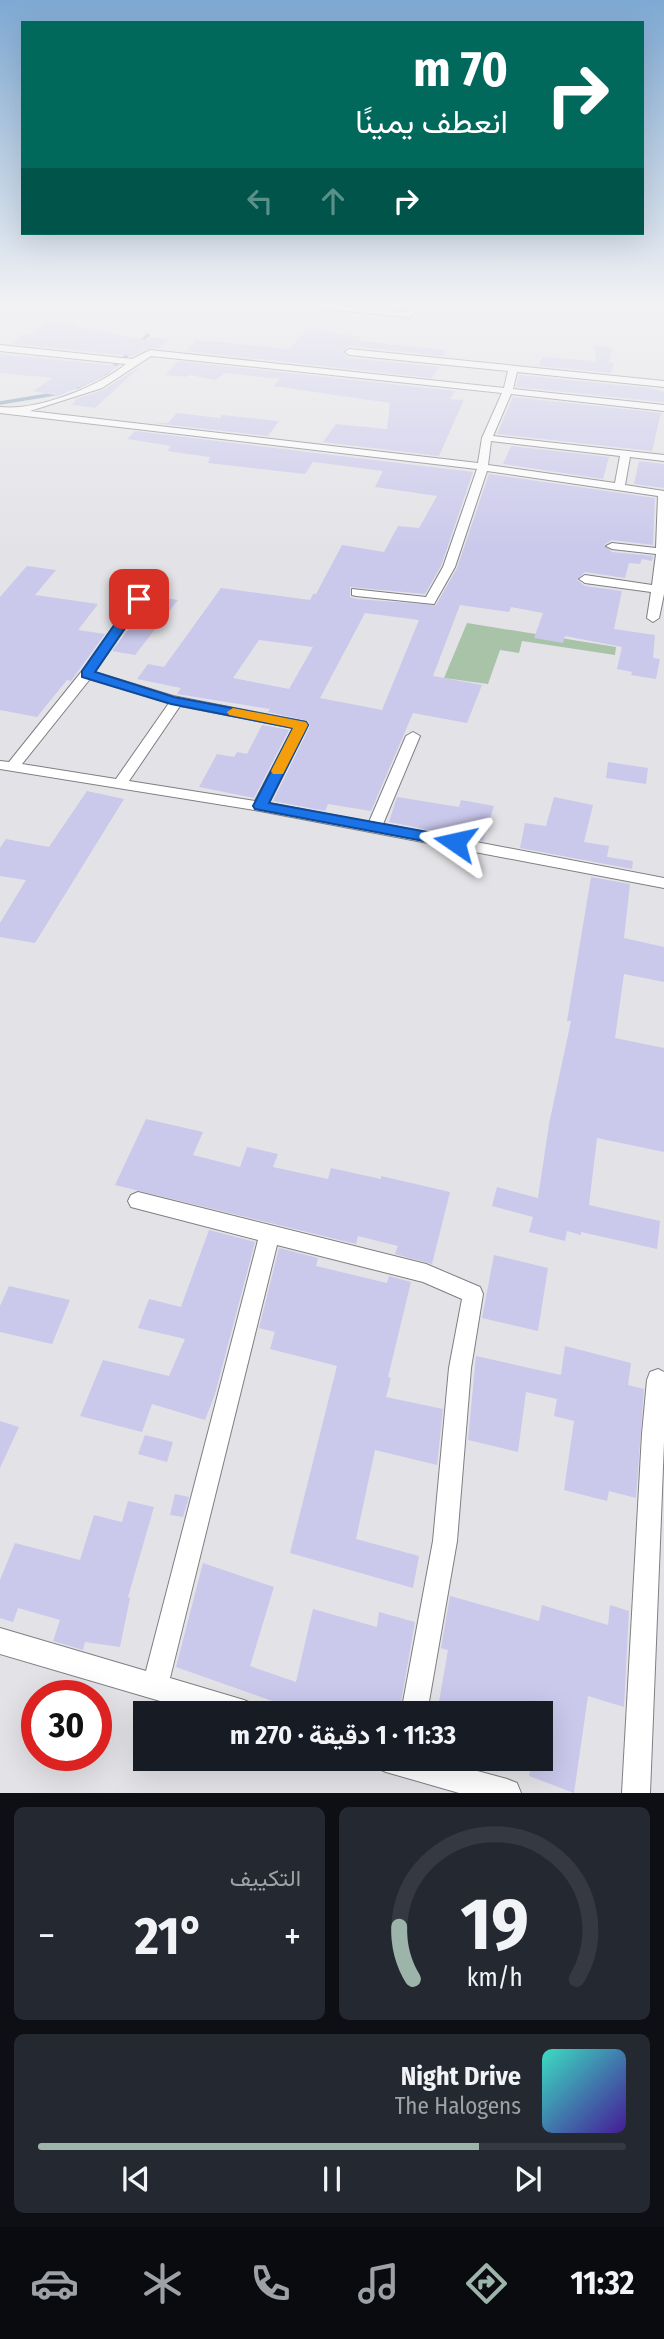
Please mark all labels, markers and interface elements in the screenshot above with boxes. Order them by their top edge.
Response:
text: 70 m [413,40,508,99]
icon: right [532,49,623,140]
text: انعطف يمينًا [355,103,508,141]
icon: left [241,182,279,220]
icon: ahead [314,182,352,220]
icon: right [387,182,425,220]
pin [109,569,169,629]
icon: arrive [120,580,158,618]
position arrow [418,805,492,879]
speed limit sign: 30 [21,1680,112,1771]
text: 11:33 · 1 دقيقة · 270 m [230,1720,456,1751]
text: التكييف [230,1864,301,1892]
text: 19 [460,1882,529,1969]
text: 21° [135,1905,204,1968]
text: − [38,1913,55,1959]
text: + [284,1913,301,1959]
text: km/h [467,1963,522,1993]
text: Night Drive [401,2061,521,2092]
text: The Halogens [395,2092,521,2120]
icon: previous [117,2160,155,2198]
icon: pause [313,2160,351,2198]
icon: next [509,2160,547,2198]
icon: car [30,2259,79,2308]
icon: climate [138,2259,187,2308]
icon: phone [246,2259,295,2308]
icon: music [354,2259,403,2308]
icon: directions [462,2259,511,2308]
text: 11:32 [570,2264,634,2302]

